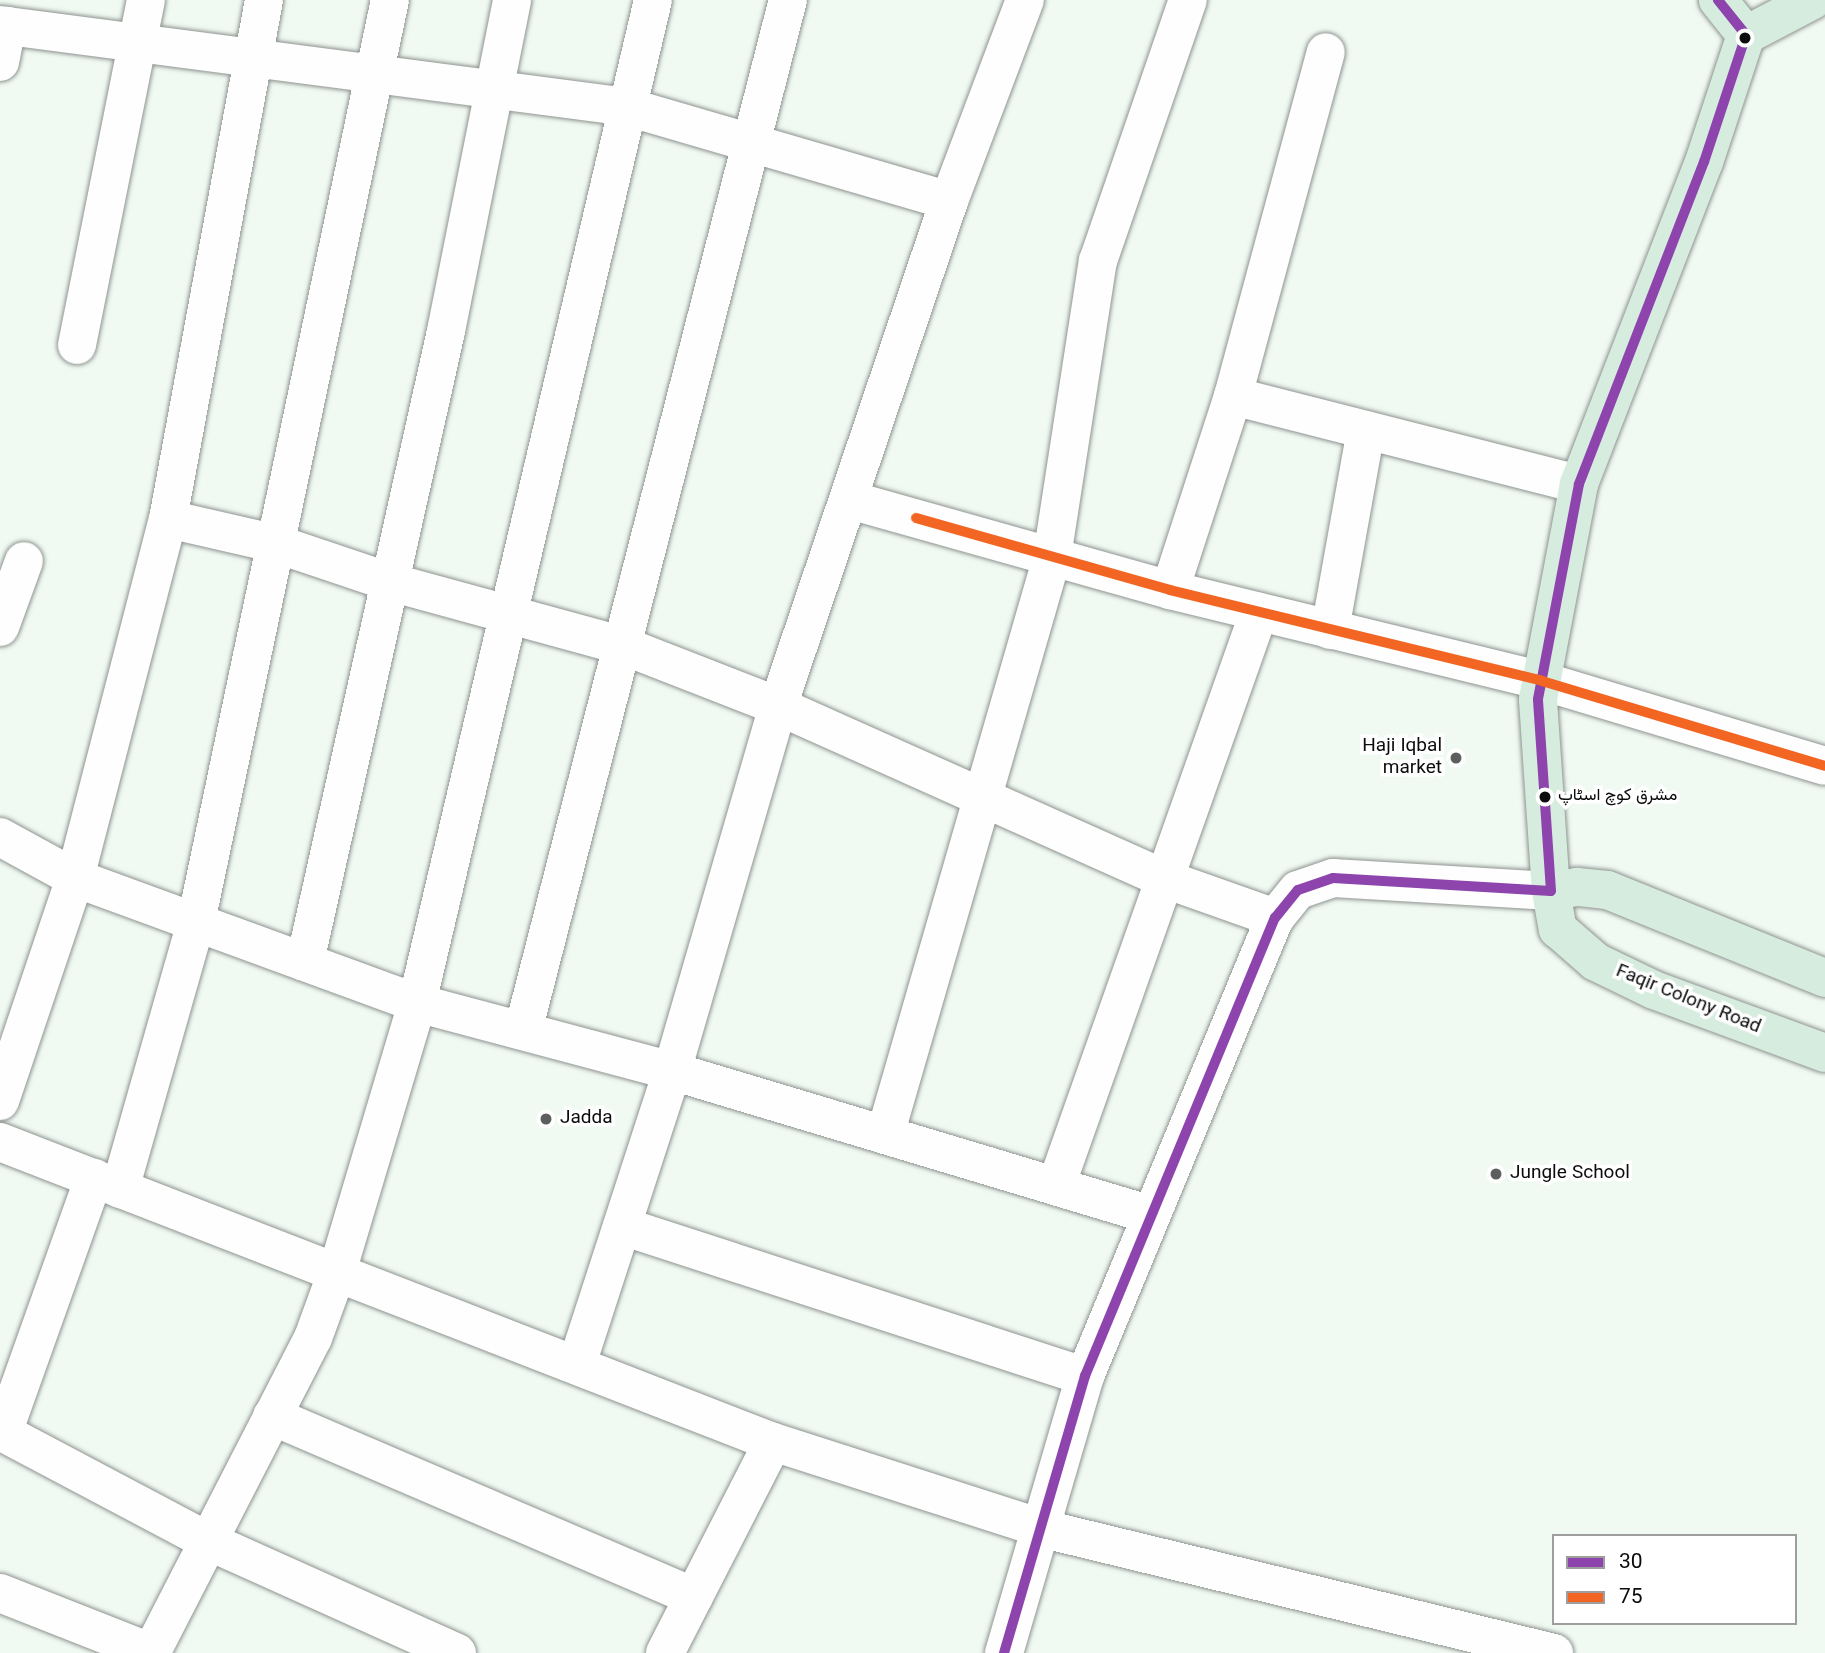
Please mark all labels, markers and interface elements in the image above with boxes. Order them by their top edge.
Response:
unlabelled marker [1738,31,1752,45]
place label: Haji Iqbal market [1362,736,1442,780]
marker: Haji Iqbal market [1448,750,1464,766]
place label: مشرق کوچ اسٹاپ [1558,787,1677,807]
marker: مشرق کوچ اسٹاپ [1538,790,1552,804]
street label: Faqir Colony Road [1612,961,1764,1039]
place label: Jadda [560,1108,613,1130]
marker: Jadda [538,1111,554,1127]
place label: Jungle School [1510,1163,1630,1185]
marker: Jungle School [1488,1166,1504,1182]
legend [1552,1534,1797,1625]
text: 30 [1619,1546,1643,1579]
text: 75 [1619,1581,1643,1614]

